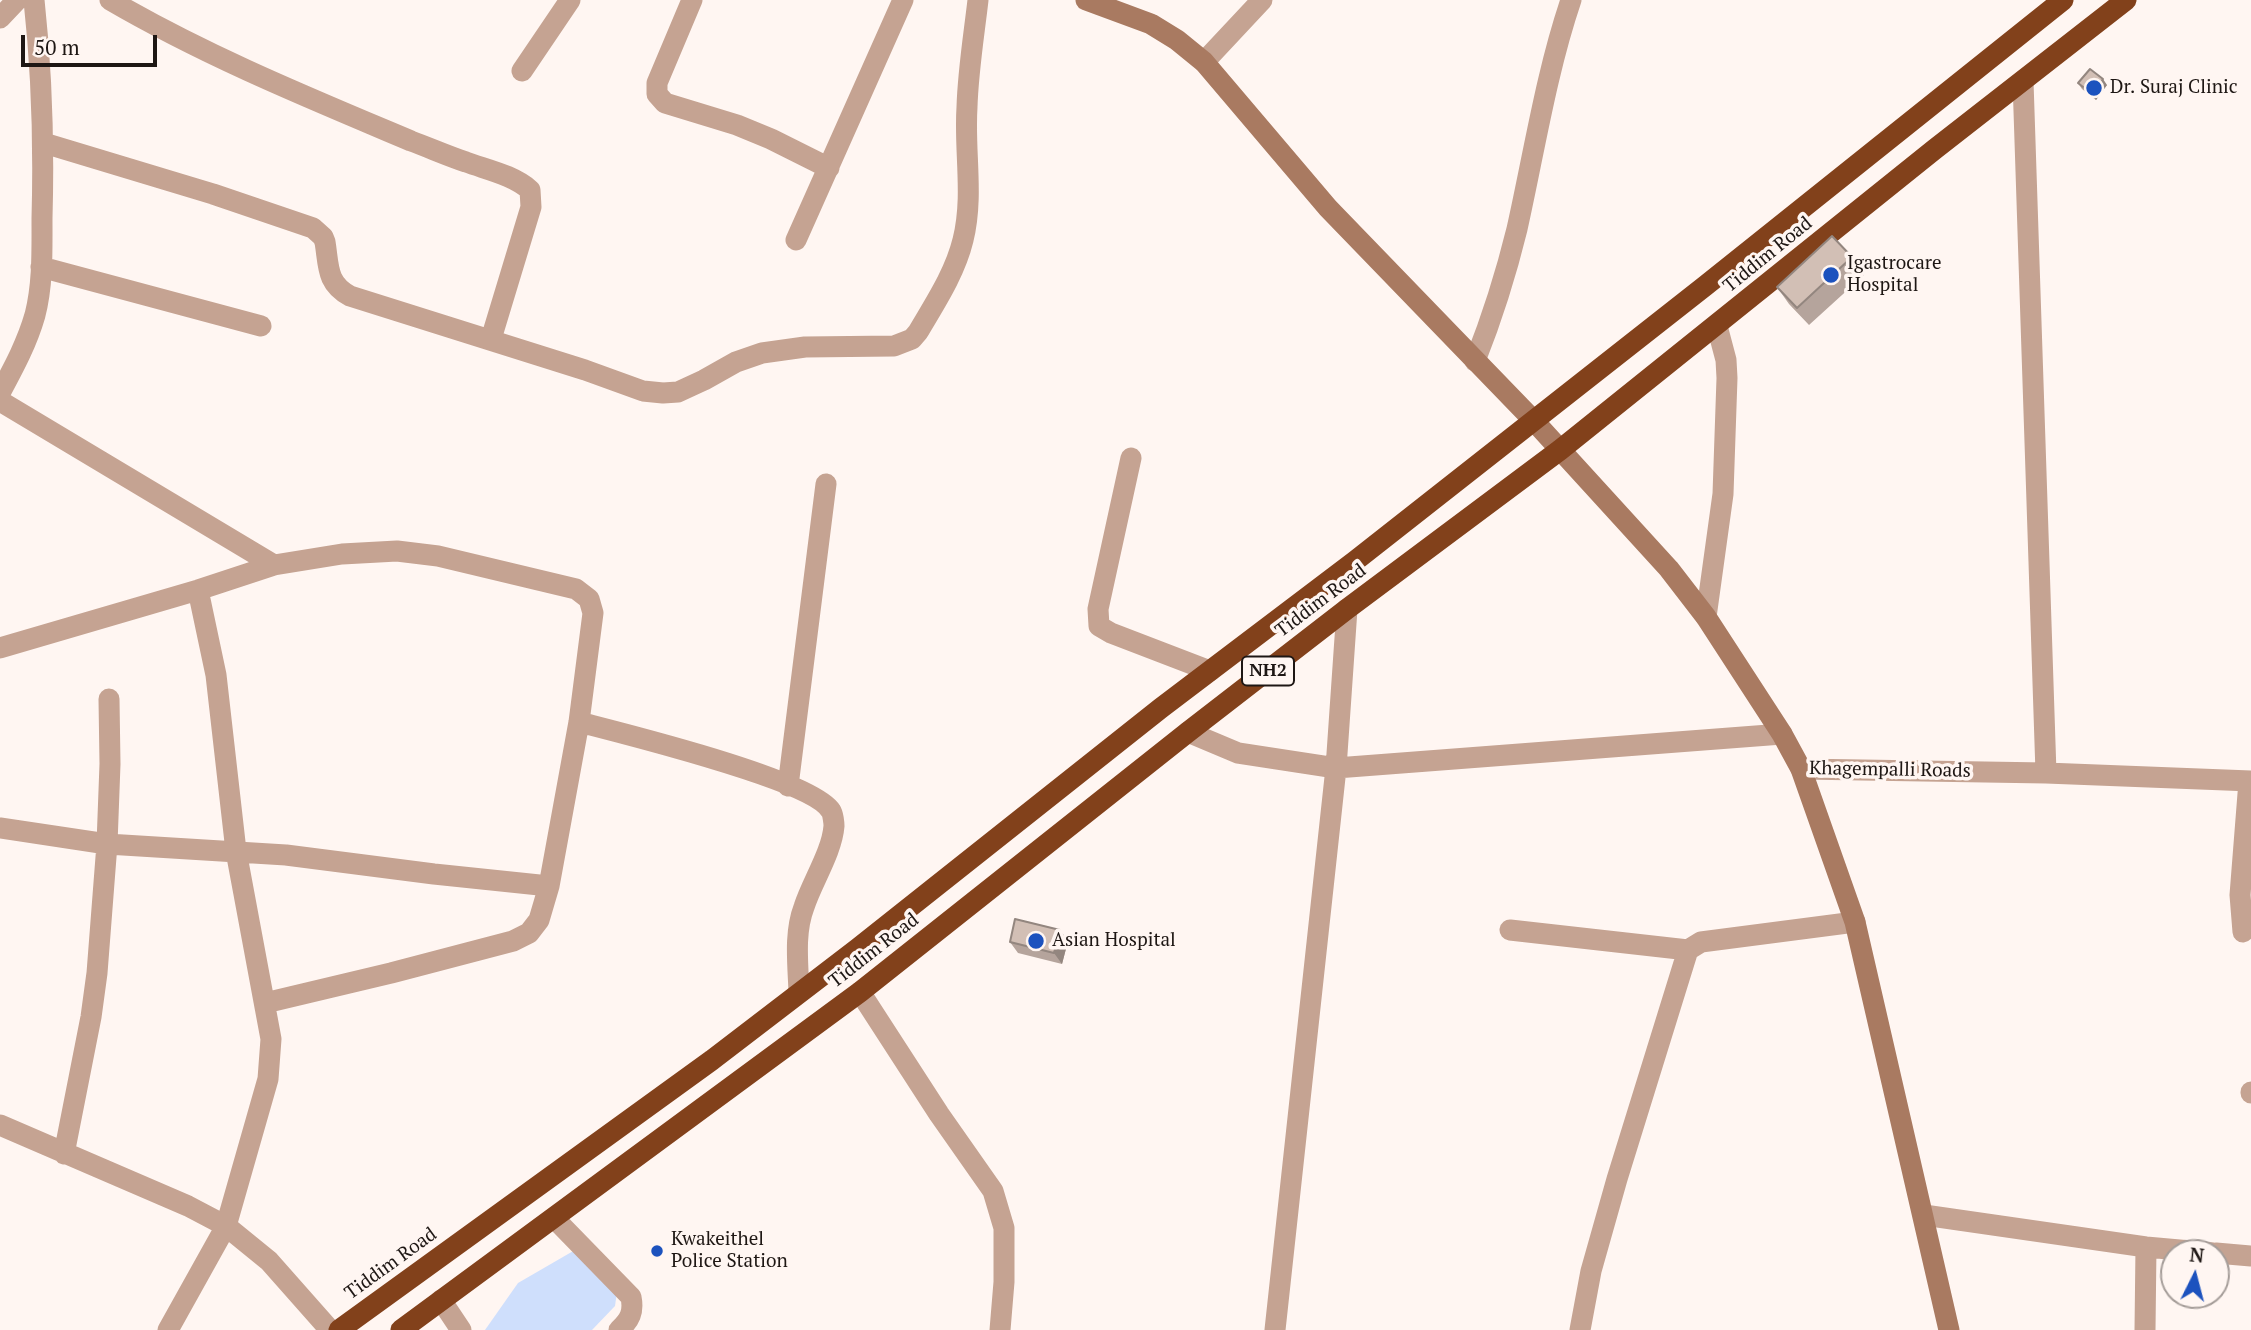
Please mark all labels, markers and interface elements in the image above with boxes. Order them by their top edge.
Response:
scale bar [24,21,161,65]
text: 50 m [34,33,80,61]
place label: Dr. Suraj Clinic [2110,77,2238,99]
marker: Dr. Suraj Clinic [2084,78,2104,98]
street label: Tiddim Road [1719,212,1817,298]
place label: Igastrocare Hospital [1847,253,1942,297]
marker: Igastrocare Hospital [1821,265,1841,285]
street label: Tiddim Road [1271,559,1371,643]
road number: NH2 [1242,656,1294,686]
street label: Khagempalli Roads [1809,757,1971,783]
street label: Tiddim Road [825,909,923,993]
place label: Asian Hospital [1052,930,1176,952]
marker: Asian Hospital [1026,931,1046,951]
street label: Tiddim Road [341,1223,441,1305]
place label: Kwakeithel Police Station [671,1229,788,1273]
north arrow [2160,1239,2230,1309]
text: N [2189,1241,2206,1268]
marker: Kwakeithel Police Station [649,1243,665,1259]

